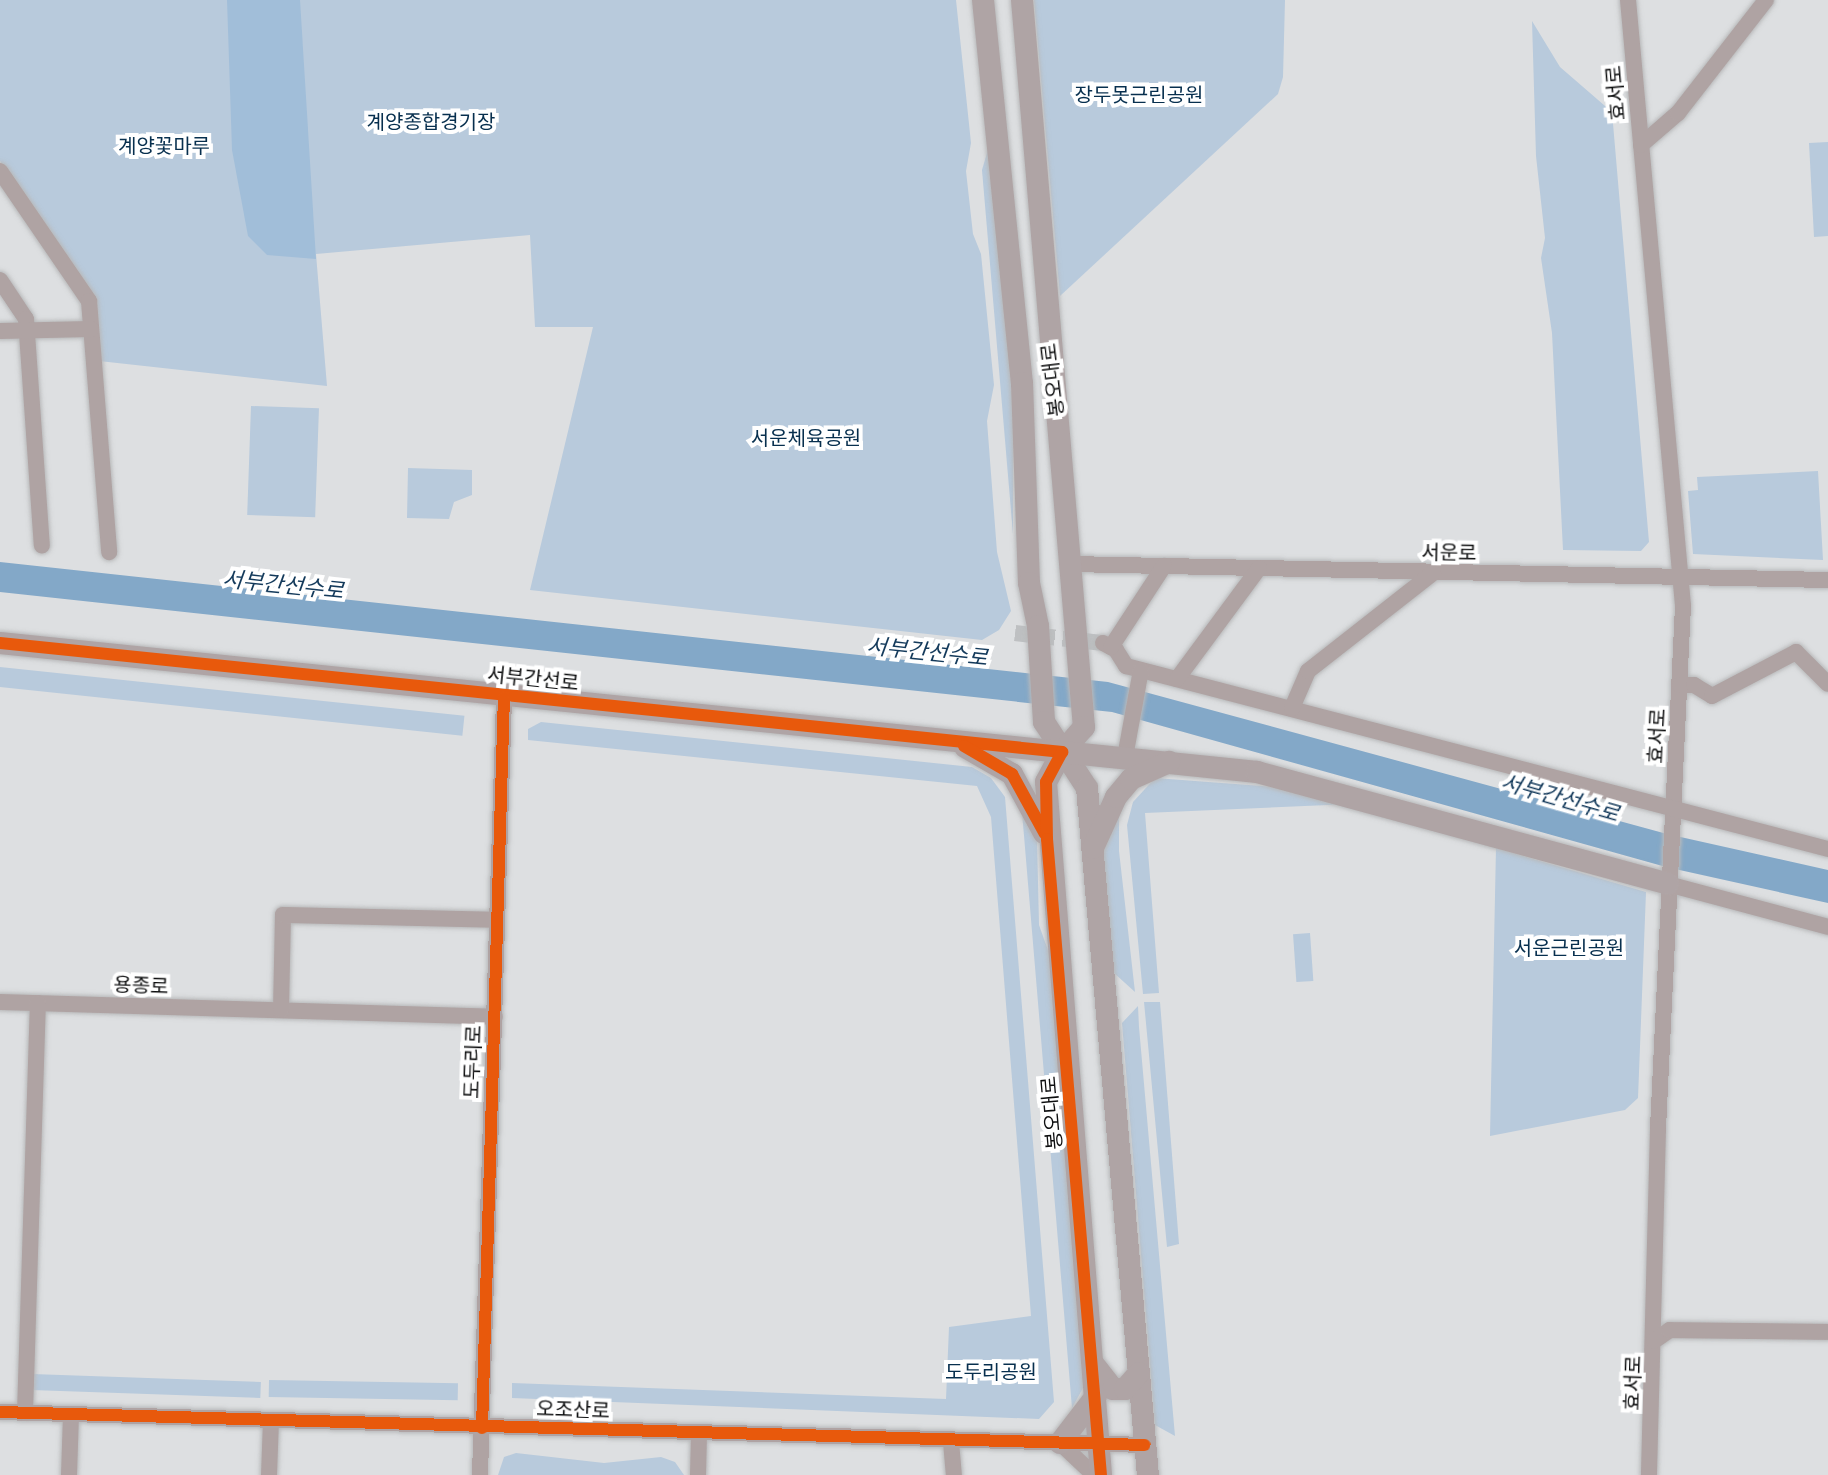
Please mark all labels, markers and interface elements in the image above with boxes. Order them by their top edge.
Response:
street label: 효서로 [1602,64,1630,122]
park label: 장두못근린공원 [1075,83,1203,107]
park label: 계양종합경기장 [367,110,495,134]
park label: 계양꽃마루 [118,134,210,158]
street label: 봉오대로 [1037,342,1069,418]
park label: 서운체육공원 [751,426,861,450]
street label: 서운로 [1421,541,1477,565]
water label: 서부간선수로 [221,566,345,604]
water label: 서부간선수로 [865,633,989,671]
street label: 서부간선로 [486,662,580,696]
street label: 효서로 [1644,708,1670,764]
water label: 서부간선수로 [1498,769,1622,827]
park label: 서운근린공원 [1514,936,1624,960]
street label: 용종로 [113,973,169,999]
street label: 도두리로 [460,1025,486,1099]
street label: 봉오대로 [1037,1075,1067,1151]
street label: 효서로 [1620,1355,1646,1411]
park label: 도두리공원 [945,1360,1037,1384]
street label: 오조산로 [536,1397,610,1423]

